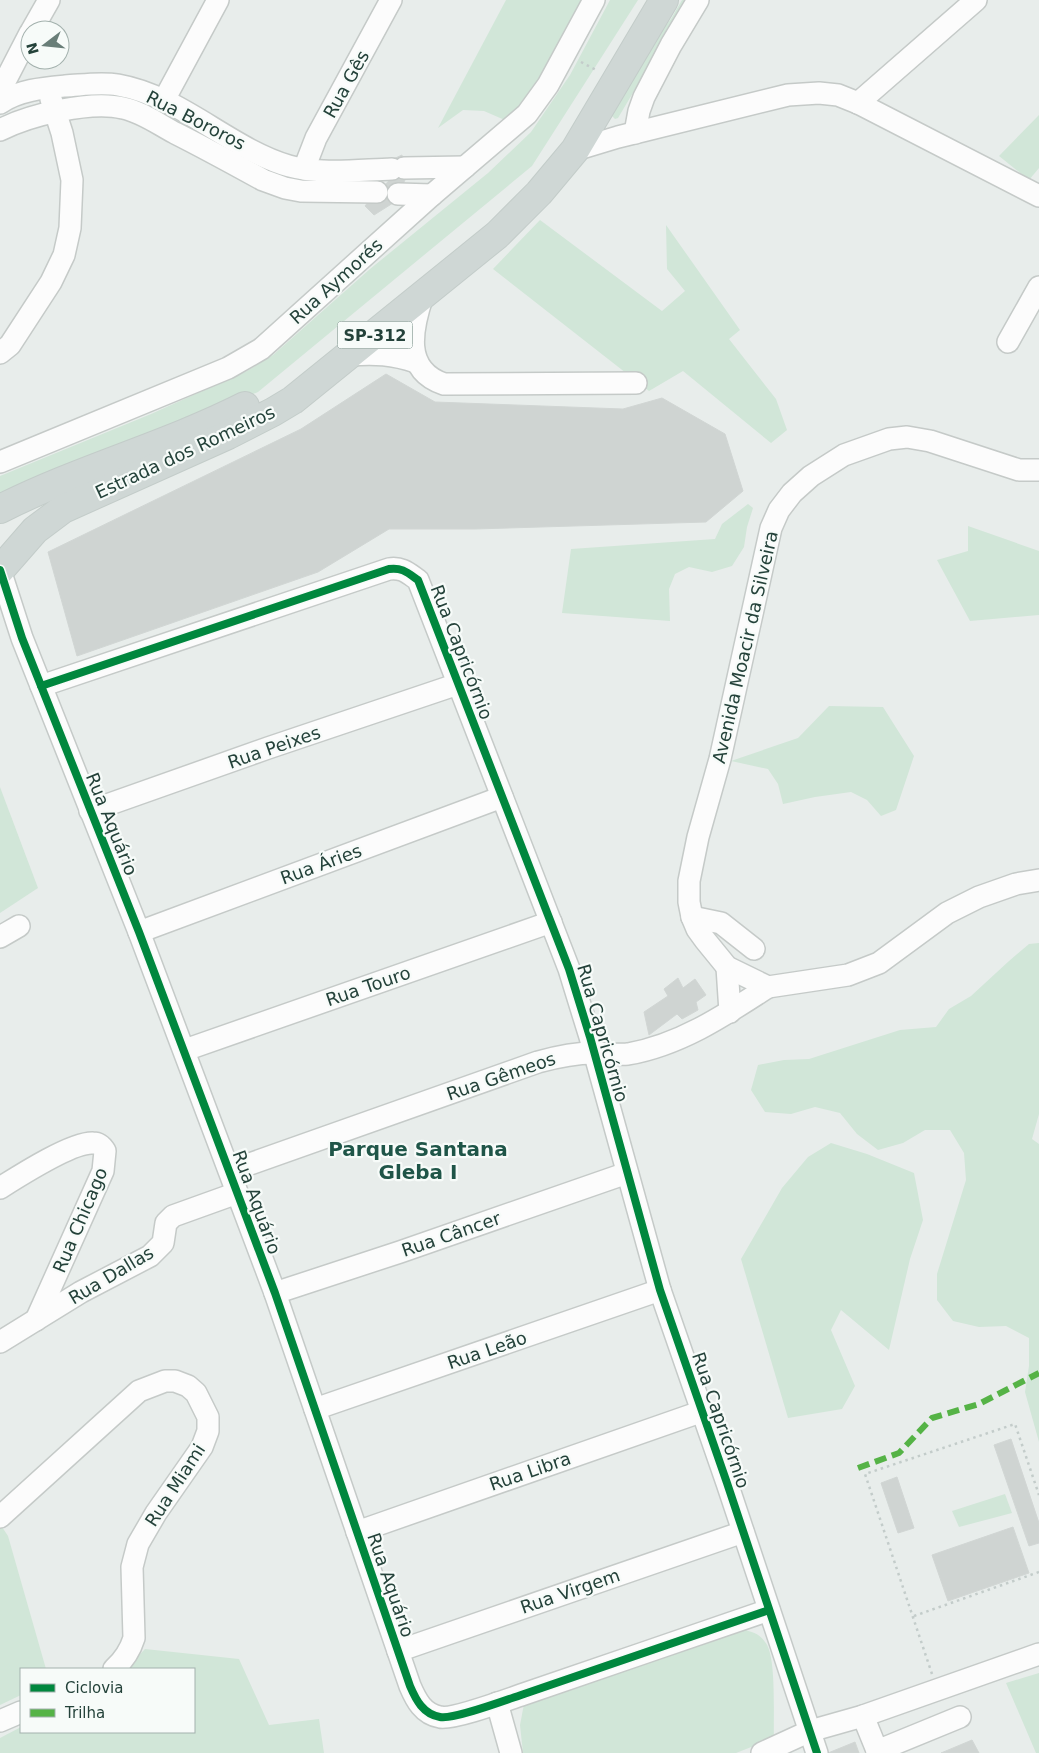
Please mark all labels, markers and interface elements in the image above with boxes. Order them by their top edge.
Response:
north arrow [20,20,70,70]
text: N [23,41,42,56]
street label: Rua Gês [319,46,373,122]
street label: Rua Bororos [143,86,249,154]
street label: Rua Aymorés [285,234,387,328]
road number: SP-312 [338,322,412,348]
street label: Estrada dos Romeiros [92,401,278,503]
street label: Avenida Moacir da Silveira [708,529,782,765]
street label: Rua Capricórnio [427,582,497,722]
street label: Rua Peixes [225,721,323,773]
street label: Rua Aquário [82,769,142,879]
street label: Rua Áries [277,840,365,888]
street label: Rua Touro [323,962,413,1010]
street label: Rua Capricórnio [573,962,633,1104]
street label: Rua Gêmeos [444,1048,558,1104]
district label: Parque Santana Gleba I [328,1137,508,1184]
street label: Rua Aquário [228,1147,286,1257]
street label: Rua Chicago [48,1164,112,1276]
street label: Rua Câncer [399,1207,504,1261]
street label: Rua Dallas [65,1241,157,1309]
street label: Rua Leão [444,1327,530,1373]
street label: Rua Capricórnio [688,1349,754,1491]
street label: Rua Miami [141,1440,209,1530]
street label: Rua Libra [487,1447,573,1495]
street label: Rua Aquário [363,1530,419,1640]
street label: Rua Virgem [517,1564,623,1618]
legend [20,1668,195,1733]
text: Ciclovia [65,1679,123,1697]
text: Trilha [64,1704,105,1722]

